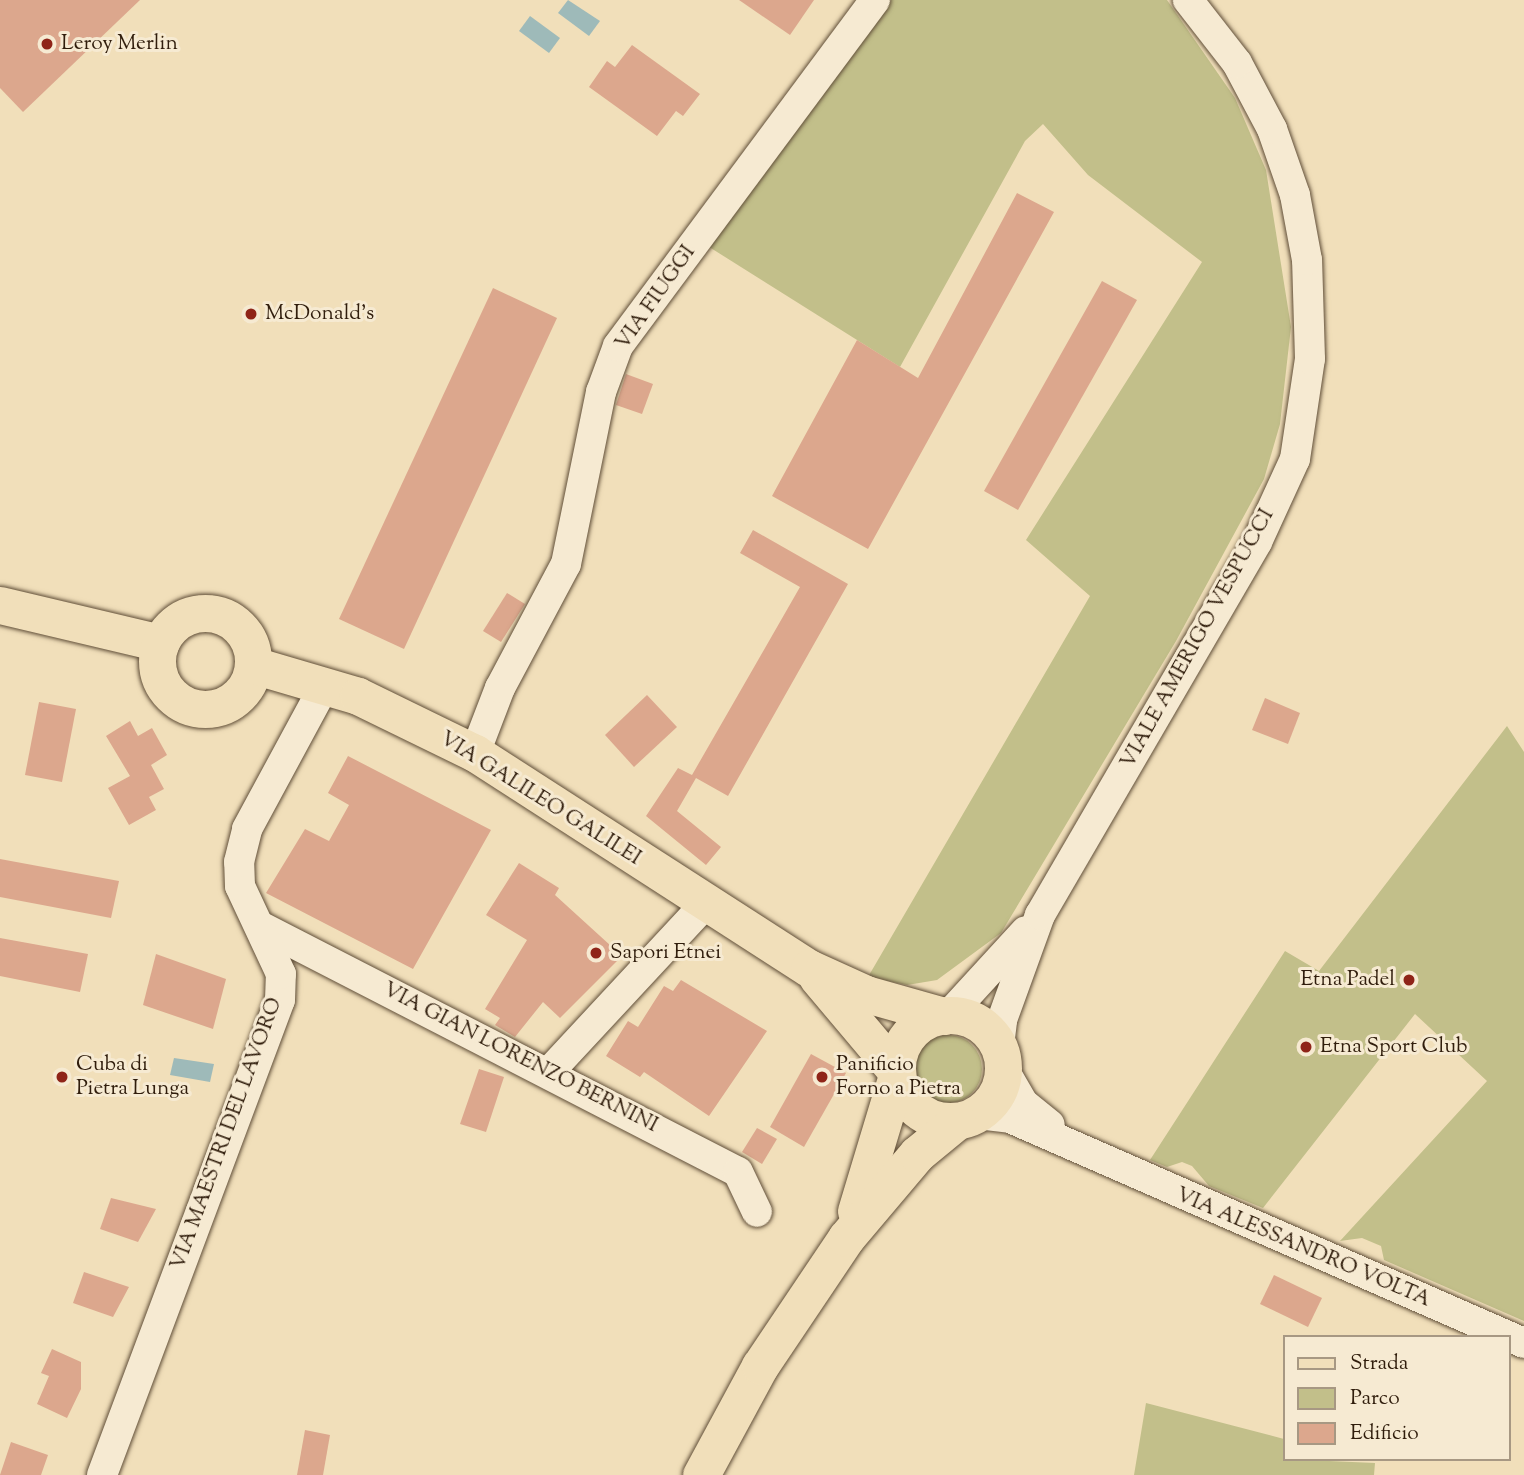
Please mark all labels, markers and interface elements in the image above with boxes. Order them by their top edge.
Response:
place label: Leroy Merlin [61,31,178,57]
marker: Leroy Merlin [39,36,55,52]
street label: VIA FIUGGI [611,241,701,355]
place label: McDonald's [265,301,374,327]
marker: McDonald's [243,306,259,322]
street label: VIALE AMERIGO VESPUCCI [1116,505,1280,773]
street label: VIA GALILEO GALILEI [435,727,645,871]
place label: Sapori Etnei [610,940,721,966]
marker: Sapori Etnei [588,945,604,961]
place label: Etna Padel [1300,967,1395,993]
marker: Etna Padel [1401,972,1417,988]
street label: VIA GIAN LORENZO BERNINI [378,977,662,1139]
street label: VIA MAESTRI DEL LAVORO [166,994,288,1274]
place label: Etna Sport Club [1320,1034,1468,1060]
marker: Etna Sport Club [1298,1039,1314,1055]
place label: Cuba di Pietra Lunga [76,1052,189,1102]
place label: Panificio Forno a Pietra [836,1052,961,1102]
marker: Cuba di Pietra Lunga [54,1069,70,1085]
marker: Panificio Forno a Pietra [814,1069,830,1085]
street label: VIA ALESSANDRO VOLTA [1172,1183,1434,1313]
legend [1282,1335,1510,1461]
text: Strada [1350,1349,1409,1379]
text: Parco [1350,1384,1400,1414]
text: Edificio [1350,1419,1419,1449]

